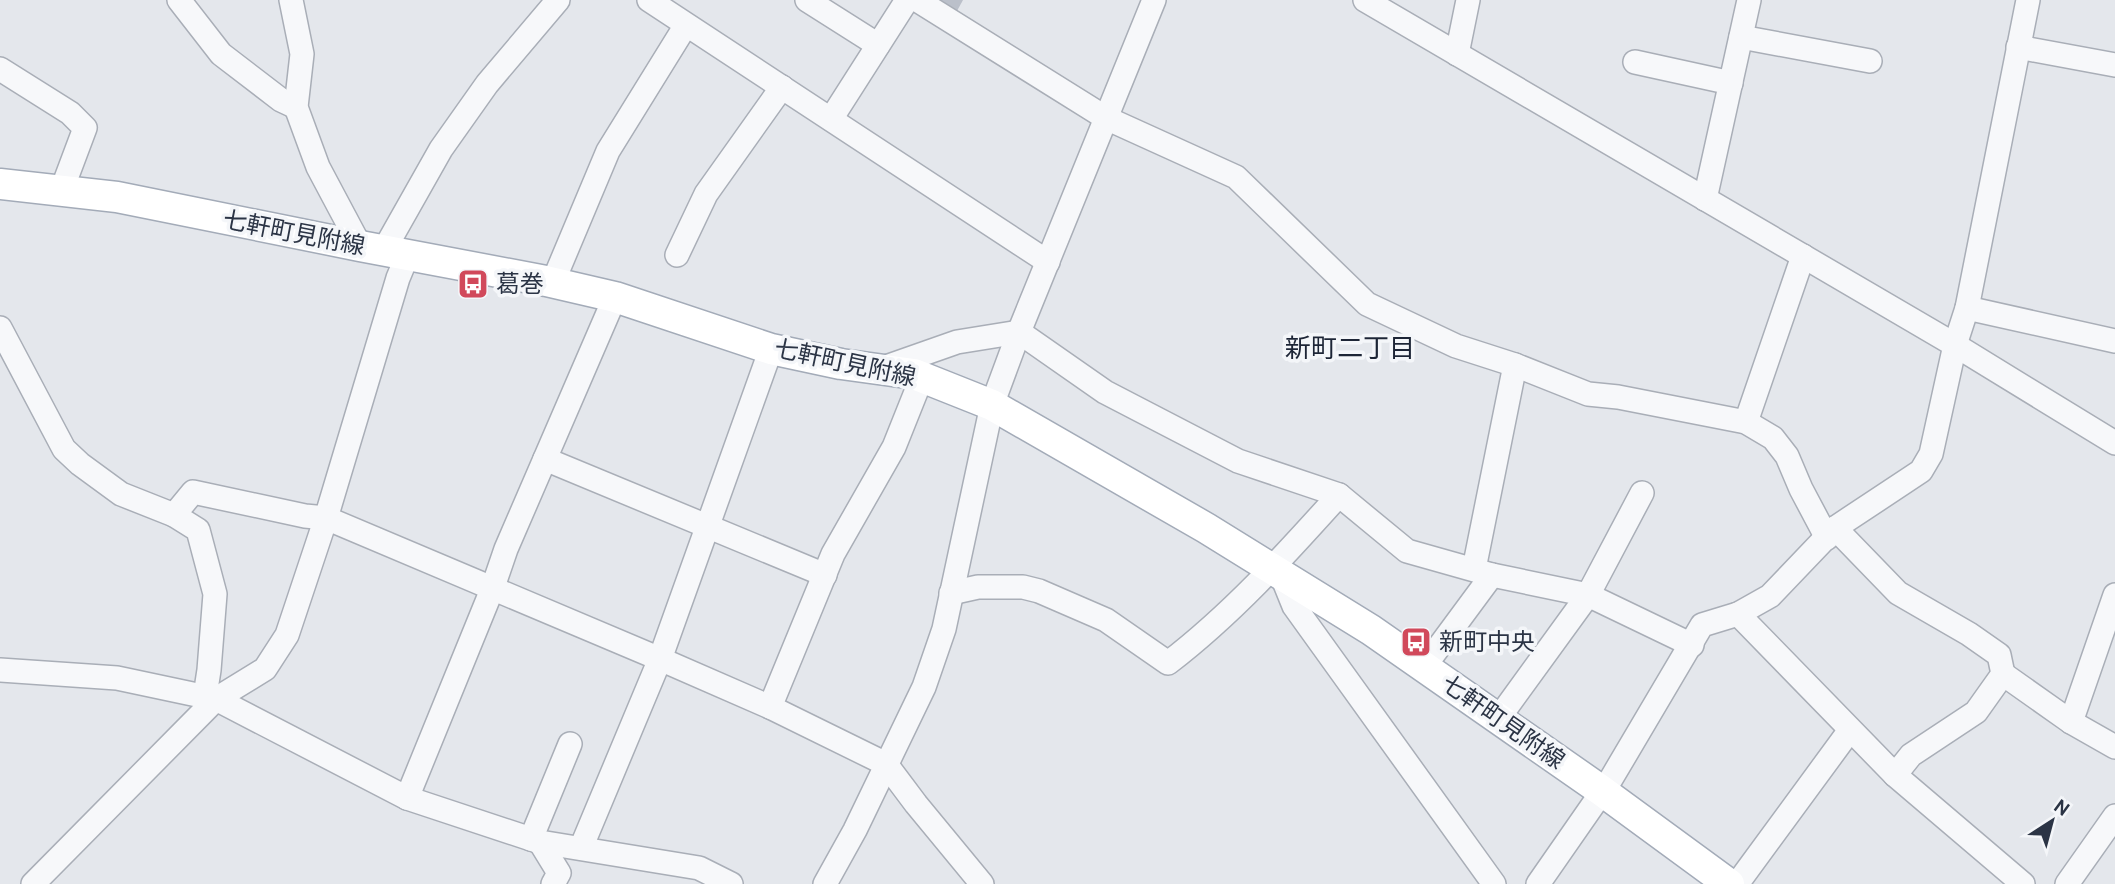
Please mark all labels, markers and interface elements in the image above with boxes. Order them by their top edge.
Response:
street label: 七軒町見附線 [221,205,368,260]
bus stop icon: 葛巻 [456,267,490,301]
place label: 葛巻 [496,269,544,298]
district label: 新町二丁目 [1285,332,1415,364]
street label: 七軒町見附線 [772,333,919,392]
bus stop icon: 新町中央 [1399,625,1433,659]
place label: 新町中央 [1439,627,1535,656]
street label: 七軒町見附線 [1436,668,1571,775]
north arrow [2017,786,2087,856]
text: N [2050,794,2074,821]

